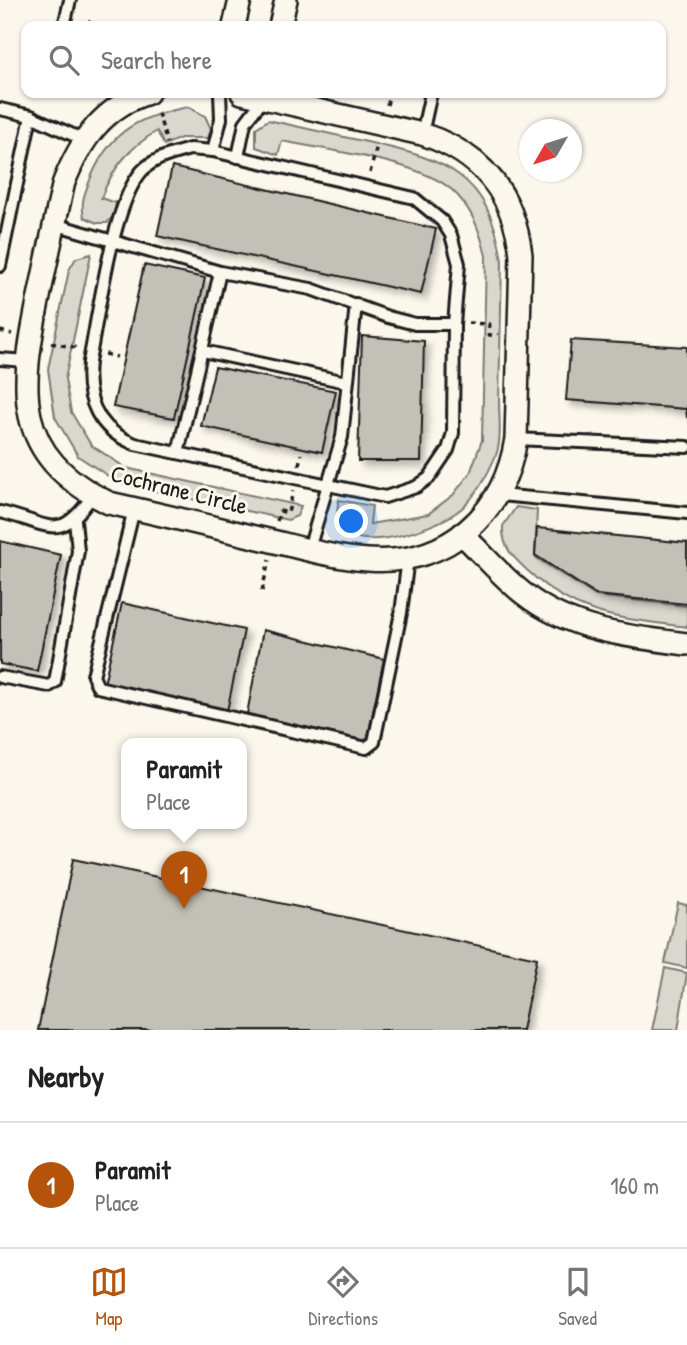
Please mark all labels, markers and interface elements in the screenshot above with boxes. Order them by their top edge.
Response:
search box [21,21,666,98]
icon: search [45,41,83,79]
text: Search here [101,42,212,77]
north arrow [519,119,582,182]
street label: Cochrane Circle [108,457,251,522]
your location [334,504,368,538]
popup [121,738,247,829]
text: Paramit [146,751,222,786]
text: Place [146,786,191,817]
pin: 1 [161,851,207,909]
text: Nearby [28,1056,104,1096]
text: Paramit [95,1152,170,1187]
text: 1 [47,1170,55,1201]
text: 160 m [610,1170,659,1201]
text: Place [95,1187,139,1218]
tab: Map [90,1263,128,1331]
tab: Directions [308,1263,378,1331]
tab: Saved [558,1263,597,1331]

